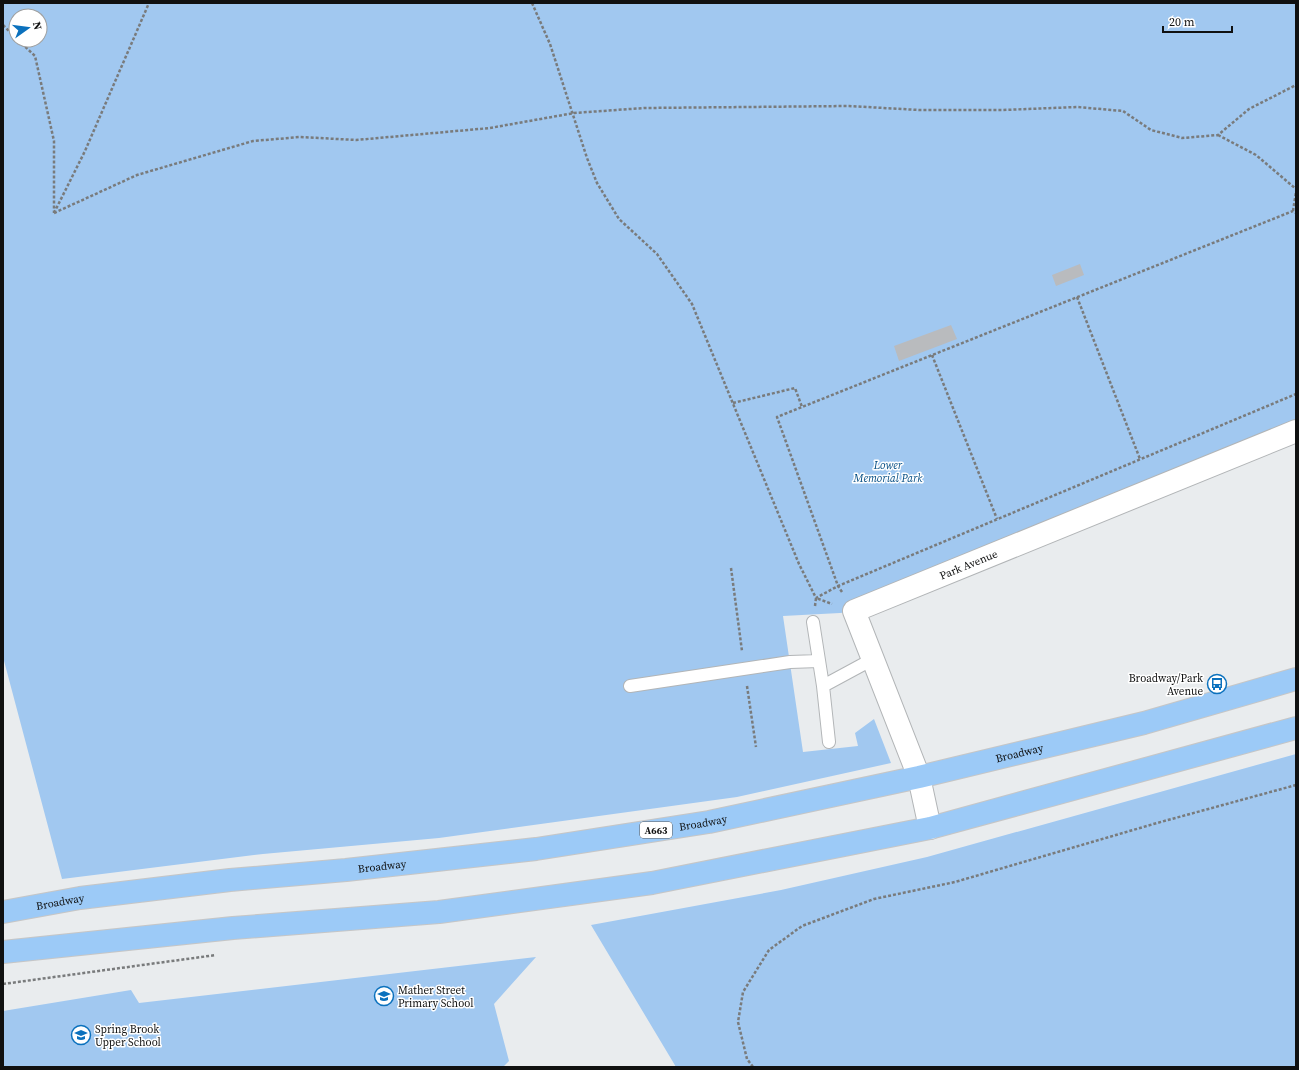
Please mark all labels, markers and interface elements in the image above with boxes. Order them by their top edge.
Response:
north arrow [8,8,48,48]
scale bar [1163,8,1232,34]
text: 20 m [1169,14,1195,30]
text: N [29,20,45,31]
park label: Lower Memorial Park [853,458,923,486]
street label: Park Avenue [937,546,1000,583]
place label: Broadway/Park Avenue [1129,671,1204,699]
bus stop icon: Broadway/Park Avenue [1206,673,1228,695]
street label: Broadway [994,740,1045,766]
street label: Broadway [678,811,729,835]
road number: A663 [640,822,672,838]
street label: Broadway [357,856,407,877]
street label: Broadway [35,891,85,914]
place label: Mather Street Primary School [398,983,473,1011]
school or university icon: Mather Street Primary School [373,985,395,1007]
place label: Spring Brook Upper School [95,1022,161,1050]
school or university icon: Spring Brook Upper School [70,1024,92,1046]

